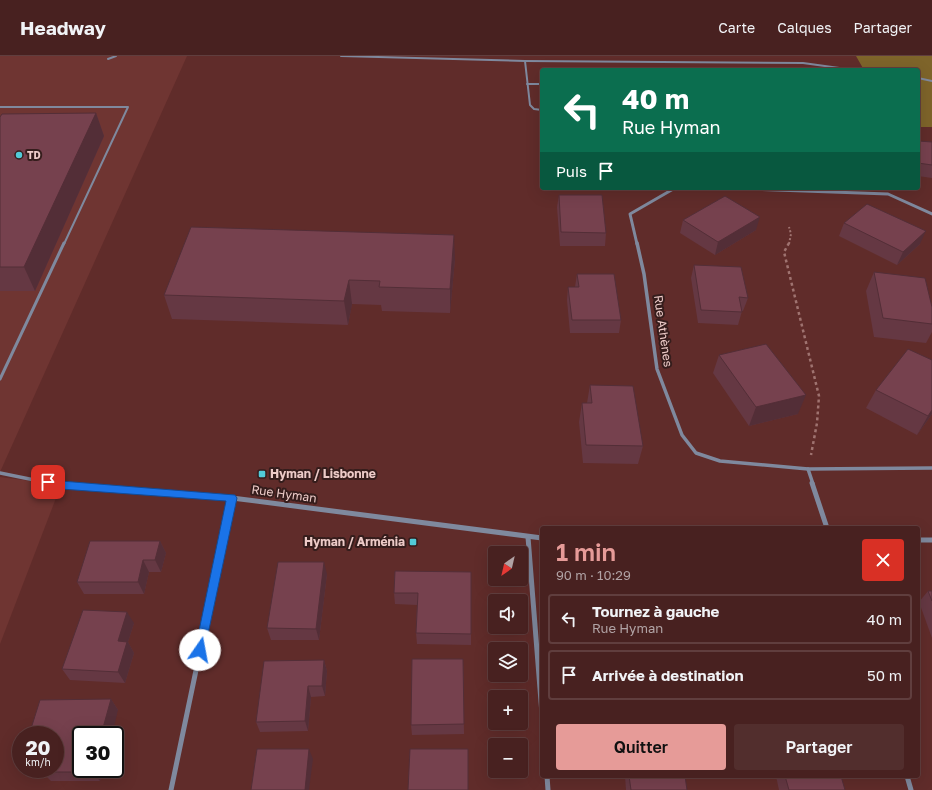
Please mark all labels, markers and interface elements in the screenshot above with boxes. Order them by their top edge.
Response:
text: Headway [20,16,106,39]
text: Carte [718,19,755,36]
text: Calques [777,19,832,36]
text: Partager [854,19,912,36]
text: 40 m [622,82,689,115]
icon: left [556,84,608,136]
text: Rue Hyman [622,116,721,138]
place label: TD [27,149,41,161]
marker: TD [14,150,24,160]
icon: arrive [595,160,617,182]
text: Puis [556,162,587,180]
street label: Rue Athènes [651,294,676,368]
pin [31,465,65,499]
place label: Hyman / Lisbonne [270,466,376,481]
marker: Hyman / Lisbonne [257,469,267,479]
icon: arrive [37,471,59,493]
street label: Rue Hyman [250,482,318,506]
place label: Hyman / Arménia [304,534,405,549]
marker: Hyman / Arménia [408,537,418,547]
text: 1 min [556,537,616,566]
button: close [862,539,904,581]
north arrow [488,546,528,586]
map controls [488,546,528,778]
text: 90 m · 10:29 [556,567,631,583]
button: sound [488,594,528,634]
text: Tournez à gauche [592,602,719,620]
icon: left [558,608,580,630]
text: 40 m [867,610,902,628]
text: Rue Hyman [592,620,663,636]
position arrow [179,629,221,671]
button: layers [488,642,528,682]
icon: arrive [558,664,580,686]
text: Arrivée à destination [592,666,744,684]
text: 50 m [867,666,902,684]
button: + [488,690,528,730]
button: Quitter [556,724,726,770]
button: Partager [734,724,904,770]
speed limit sign: 30 [72,726,124,778]
text: 20 [25,735,51,759]
button: − [488,738,528,778]
text: km/h [25,756,51,768]

